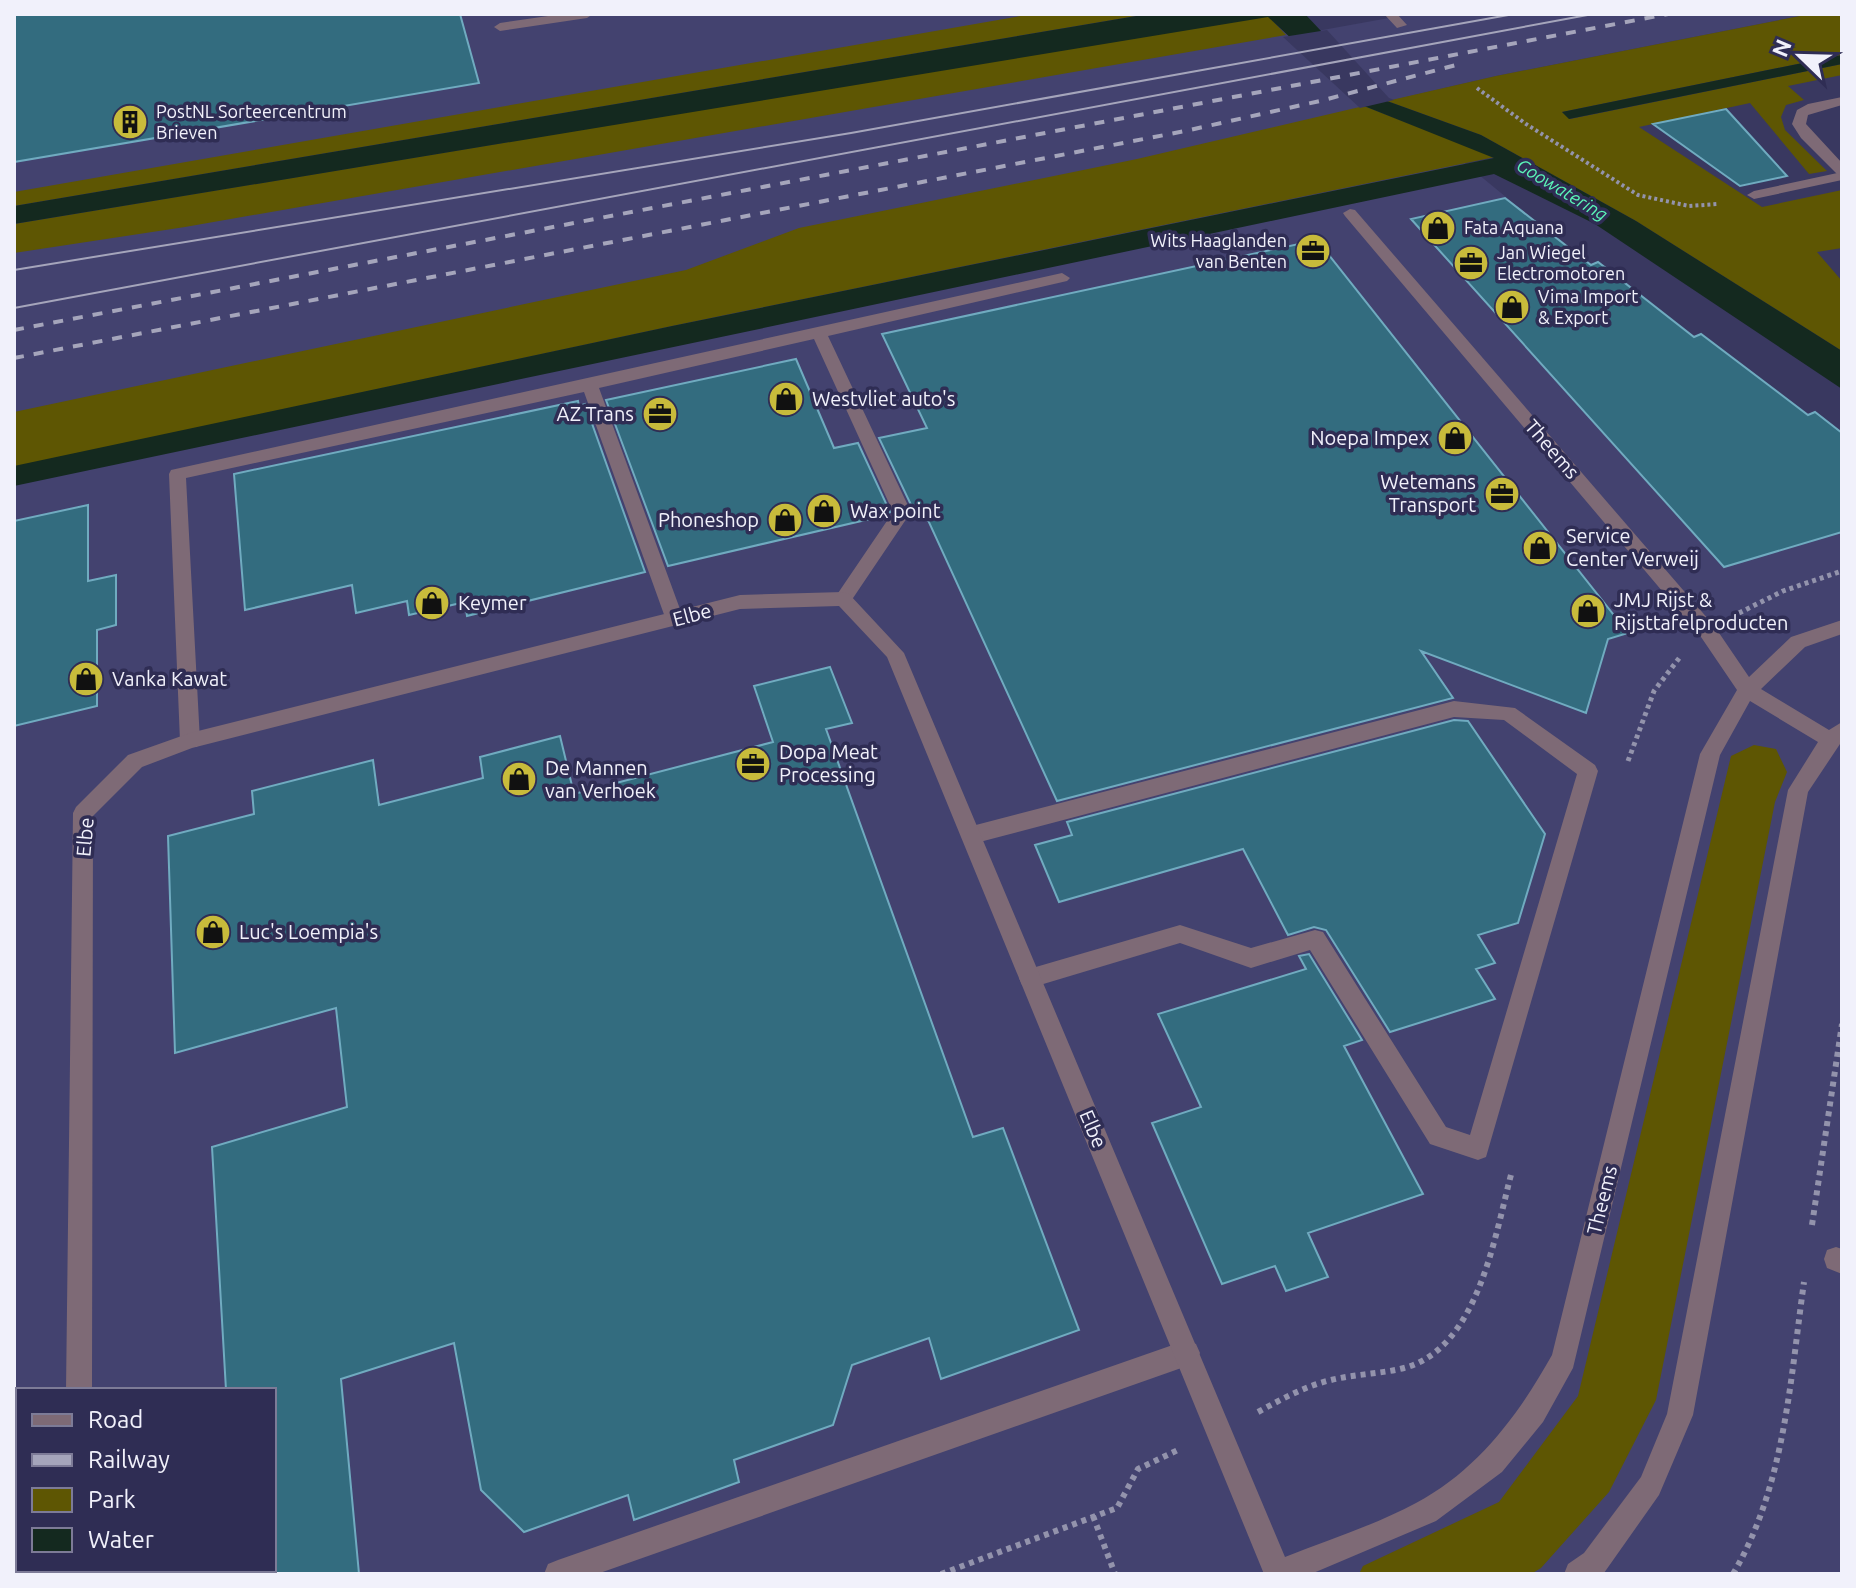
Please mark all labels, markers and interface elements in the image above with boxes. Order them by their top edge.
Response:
north arrow [1760,16,1840,96]
text: N [1766,36,1796,60]
place label: PostNL Sorteercentrum Brieven [156,101,347,142]
building icon: PostNL Sorteercentrum Brieven [111,103,149,141]
water label: Goowatering [1514,154,1612,224]
shop icon: Fata Aquana [1419,209,1457,247]
place label: Fata Aquana [1464,217,1564,237]
place label: Wits Haaglanden van Benten [1150,230,1287,271]
office icon: Wits Haaglanden van Benten [1294,232,1332,270]
place label: Jan Wiegel Electromotoren [1497,242,1625,283]
office icon: Jan Wiegel Electromotoren [1452,244,1490,282]
place label: Vima Import & Export [1538,286,1638,327]
shop icon: Vima Import & Export [1493,288,1531,326]
shop icon: Westvliet auto's [767,380,805,418]
place label: Westvliet auto's [812,387,955,410]
office icon: AZ Trans [641,395,679,433]
place label: AZ Trans [556,402,634,425]
street label: Theems [1521,415,1584,483]
shop icon: Noepa Impex [1436,419,1474,457]
place label: Noepa Impex [1310,426,1429,449]
place label: Wetemans Transport [1380,470,1476,516]
office icon: Wetemans Transport [1483,475,1521,513]
shop icon: Wax point [805,492,843,530]
place label: Wax point [850,499,941,522]
shop icon: Phoneshop [766,501,804,539]
place label: Phoneshop [658,508,759,531]
place label: Service Center Verweij [1566,524,1699,570]
shop icon: Service Center Verweij [1521,529,1559,567]
shop icon: Keymer [413,584,451,622]
place label: JMJ Rijst & Rijsttafelproducten [1614,588,1788,634]
place label: Keymer [458,591,527,614]
shop icon: JMJ Rijst & Rijsttafelproducten [1569,592,1607,630]
street label: Elbe [670,598,714,631]
shop icon: Vanka Kawat [67,660,105,698]
place label: Vanka Kawat [112,667,227,690]
place label: Dopa Meat Processing [779,740,878,786]
office icon: Dopa Meat Processing [734,745,772,783]
place label: De Mannen van Verhoek [545,756,656,802]
shop icon: De Mannen van Verhoek [500,760,538,798]
street label: Elbe [71,816,98,857]
shop icon: Luc's Loempia's [194,913,232,951]
place label: Luc's Loempia's [239,920,378,943]
street label: Elbe [1075,1106,1112,1151]
street label: Theems [1582,1163,1621,1237]
legend [16,1388,276,1572]
text: Road [88,1406,143,1433]
text: Railway [88,1446,170,1473]
text: Park [88,1486,136,1513]
text: Water [88,1526,154,1553]

